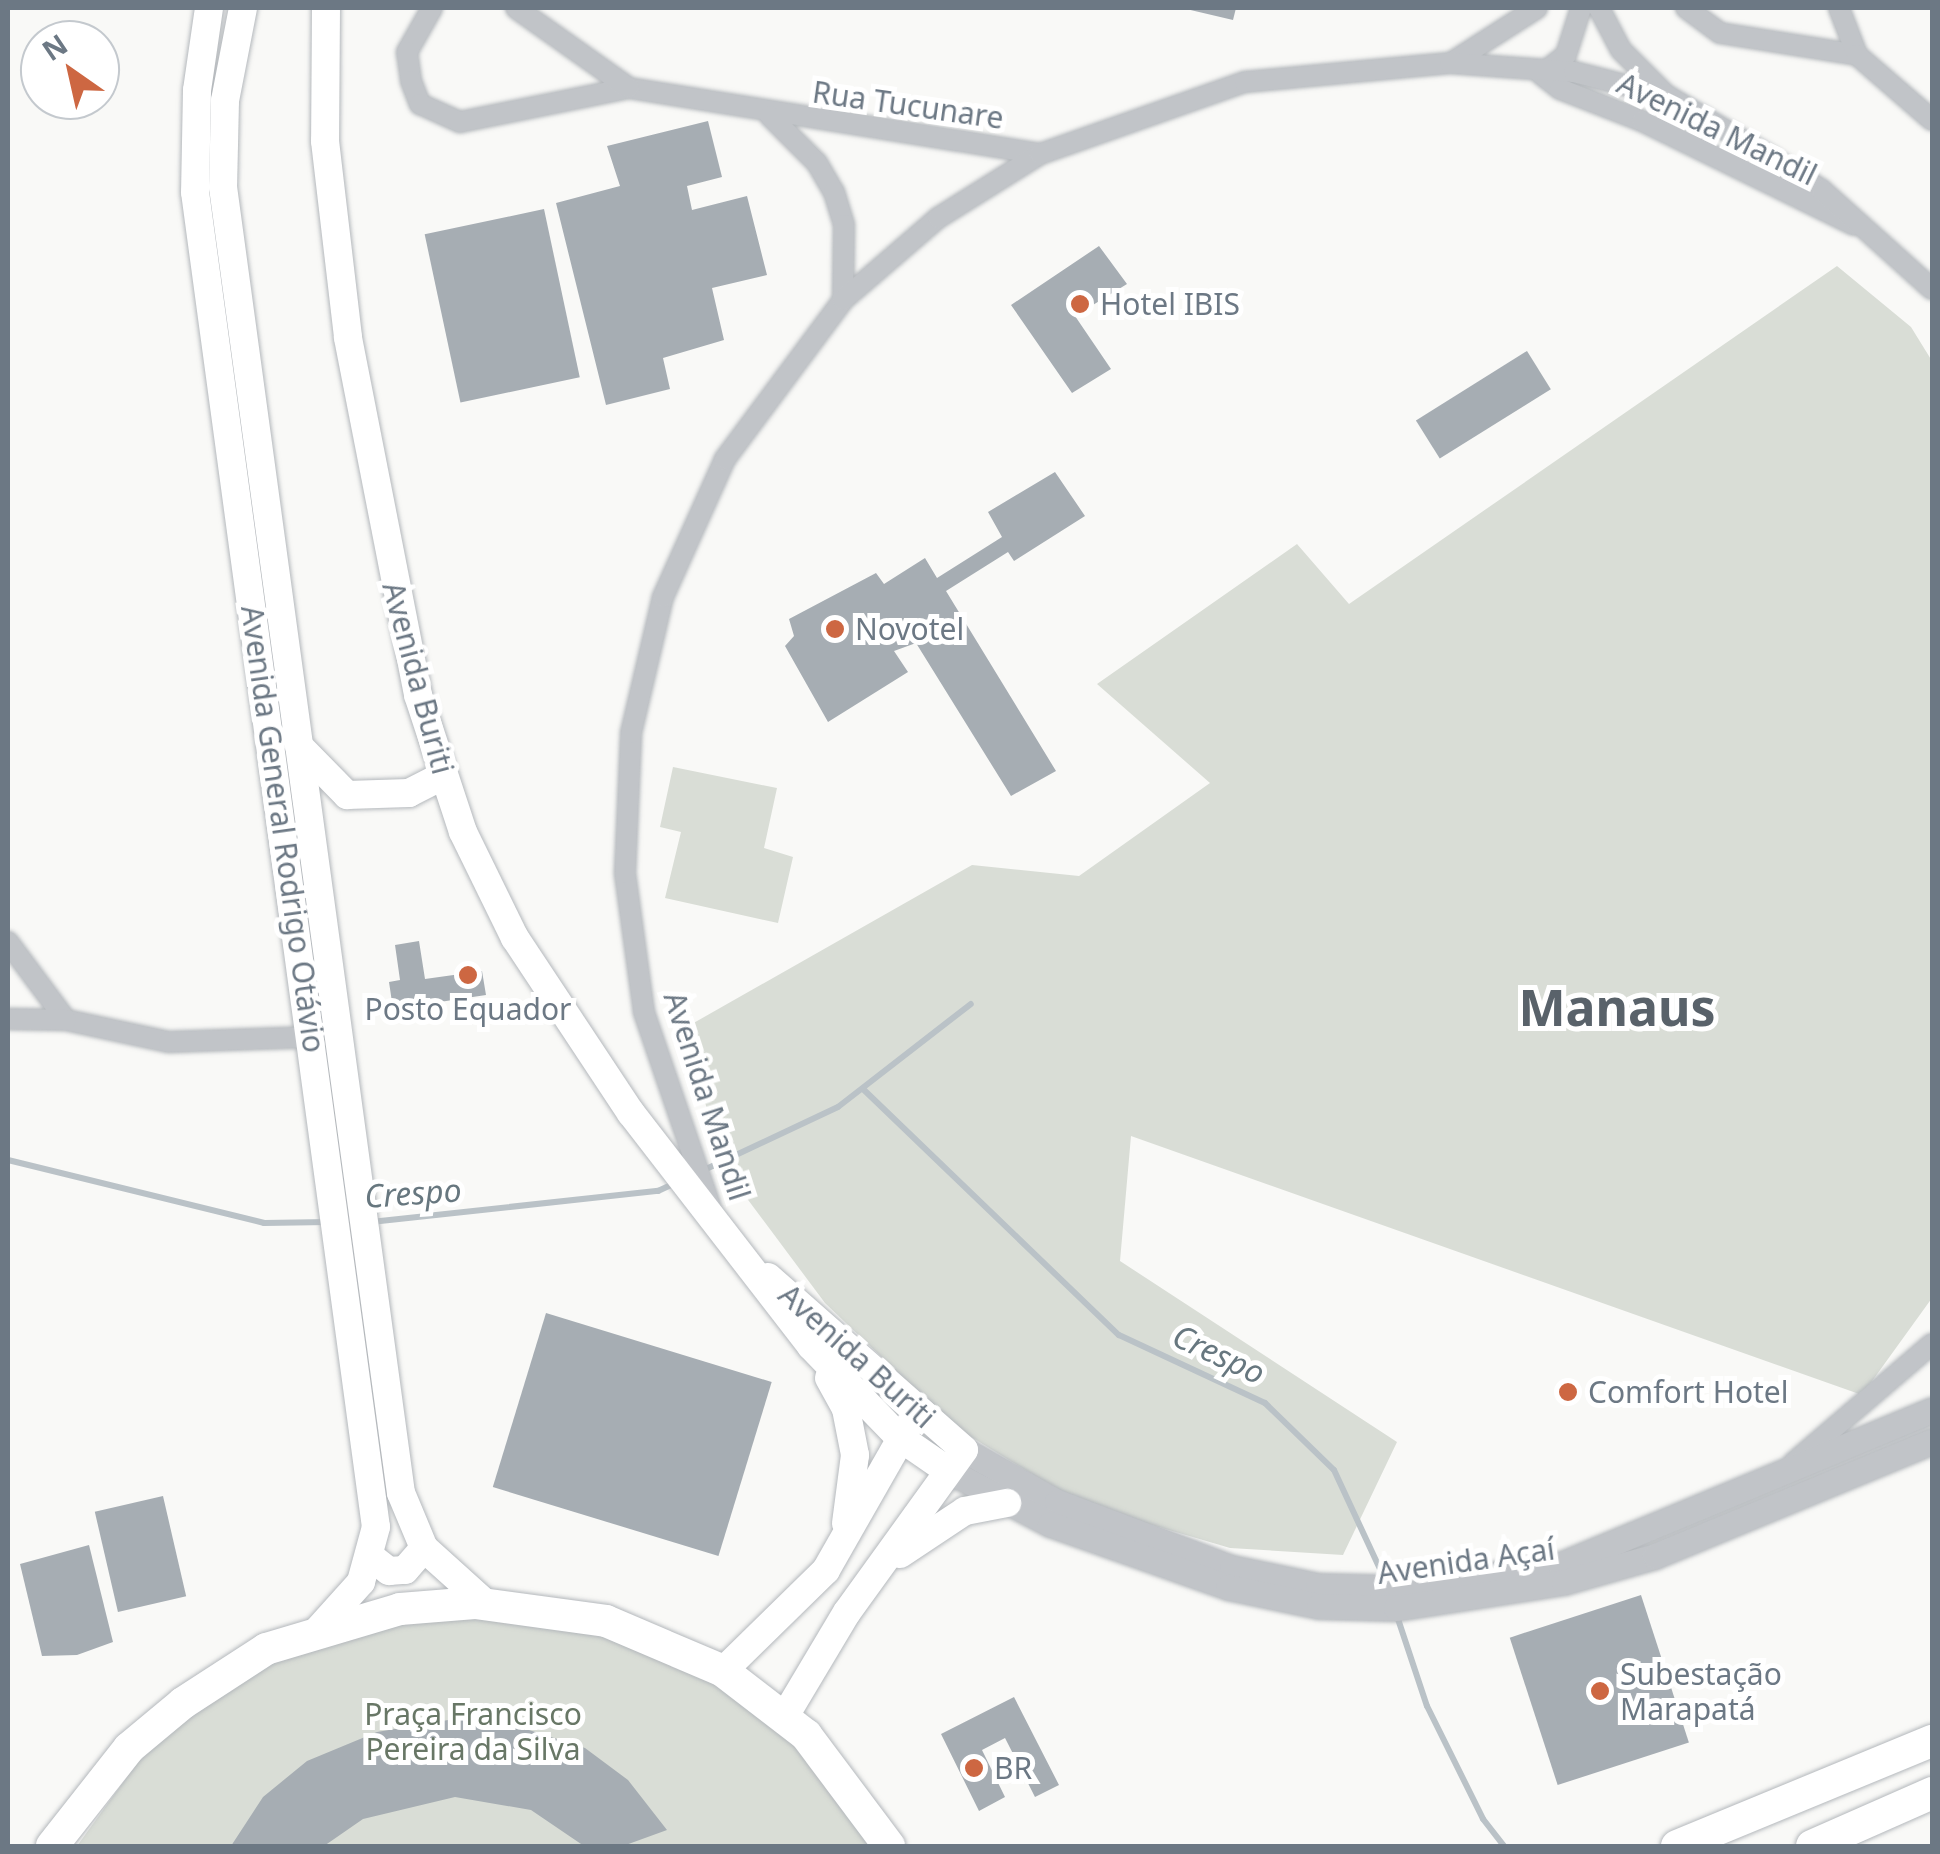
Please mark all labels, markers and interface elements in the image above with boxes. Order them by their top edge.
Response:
north arrow [20,20,120,120]
text: N [34,25,74,69]
street label: Avenida Mandil [1612,65,1822,193]
street label: Rua Tucunare [810,74,1006,136]
place label: Hotel IBIS [1100,286,1240,322]
marker: Hotel IBIS [1069,293,1091,315]
street label: Avenida Buriti [375,578,461,778]
street label: Avenida General Rodrigo Otávio [234,603,332,1055]
place label: Novotel [855,611,964,647]
marker: Novotel [824,618,846,640]
marker: Posto Equador [457,964,479,986]
district label: Manaus [1518,978,1716,1038]
street label: Avenida Mandil [656,987,758,1205]
place label: Posto Equador [365,991,571,1027]
water label: Crespo [363,1170,463,1216]
street label: Avenida Buriti [772,1277,942,1435]
water label: Crespo [1167,1316,1271,1392]
place label: Comfort Hotel [1588,1374,1789,1410]
marker: Comfort Hotel [1557,1381,1579,1403]
street label: Avenida Açaí [1375,1531,1557,1591]
place label: Subestação Marapatá [1620,1656,1782,1726]
marker: Subestação Marapatá [1589,1680,1611,1702]
park label: Praça Francisco Pereira da Silva [364,1696,582,1766]
place label: BR [994,1750,1032,1786]
marker: BR [963,1757,985,1779]

